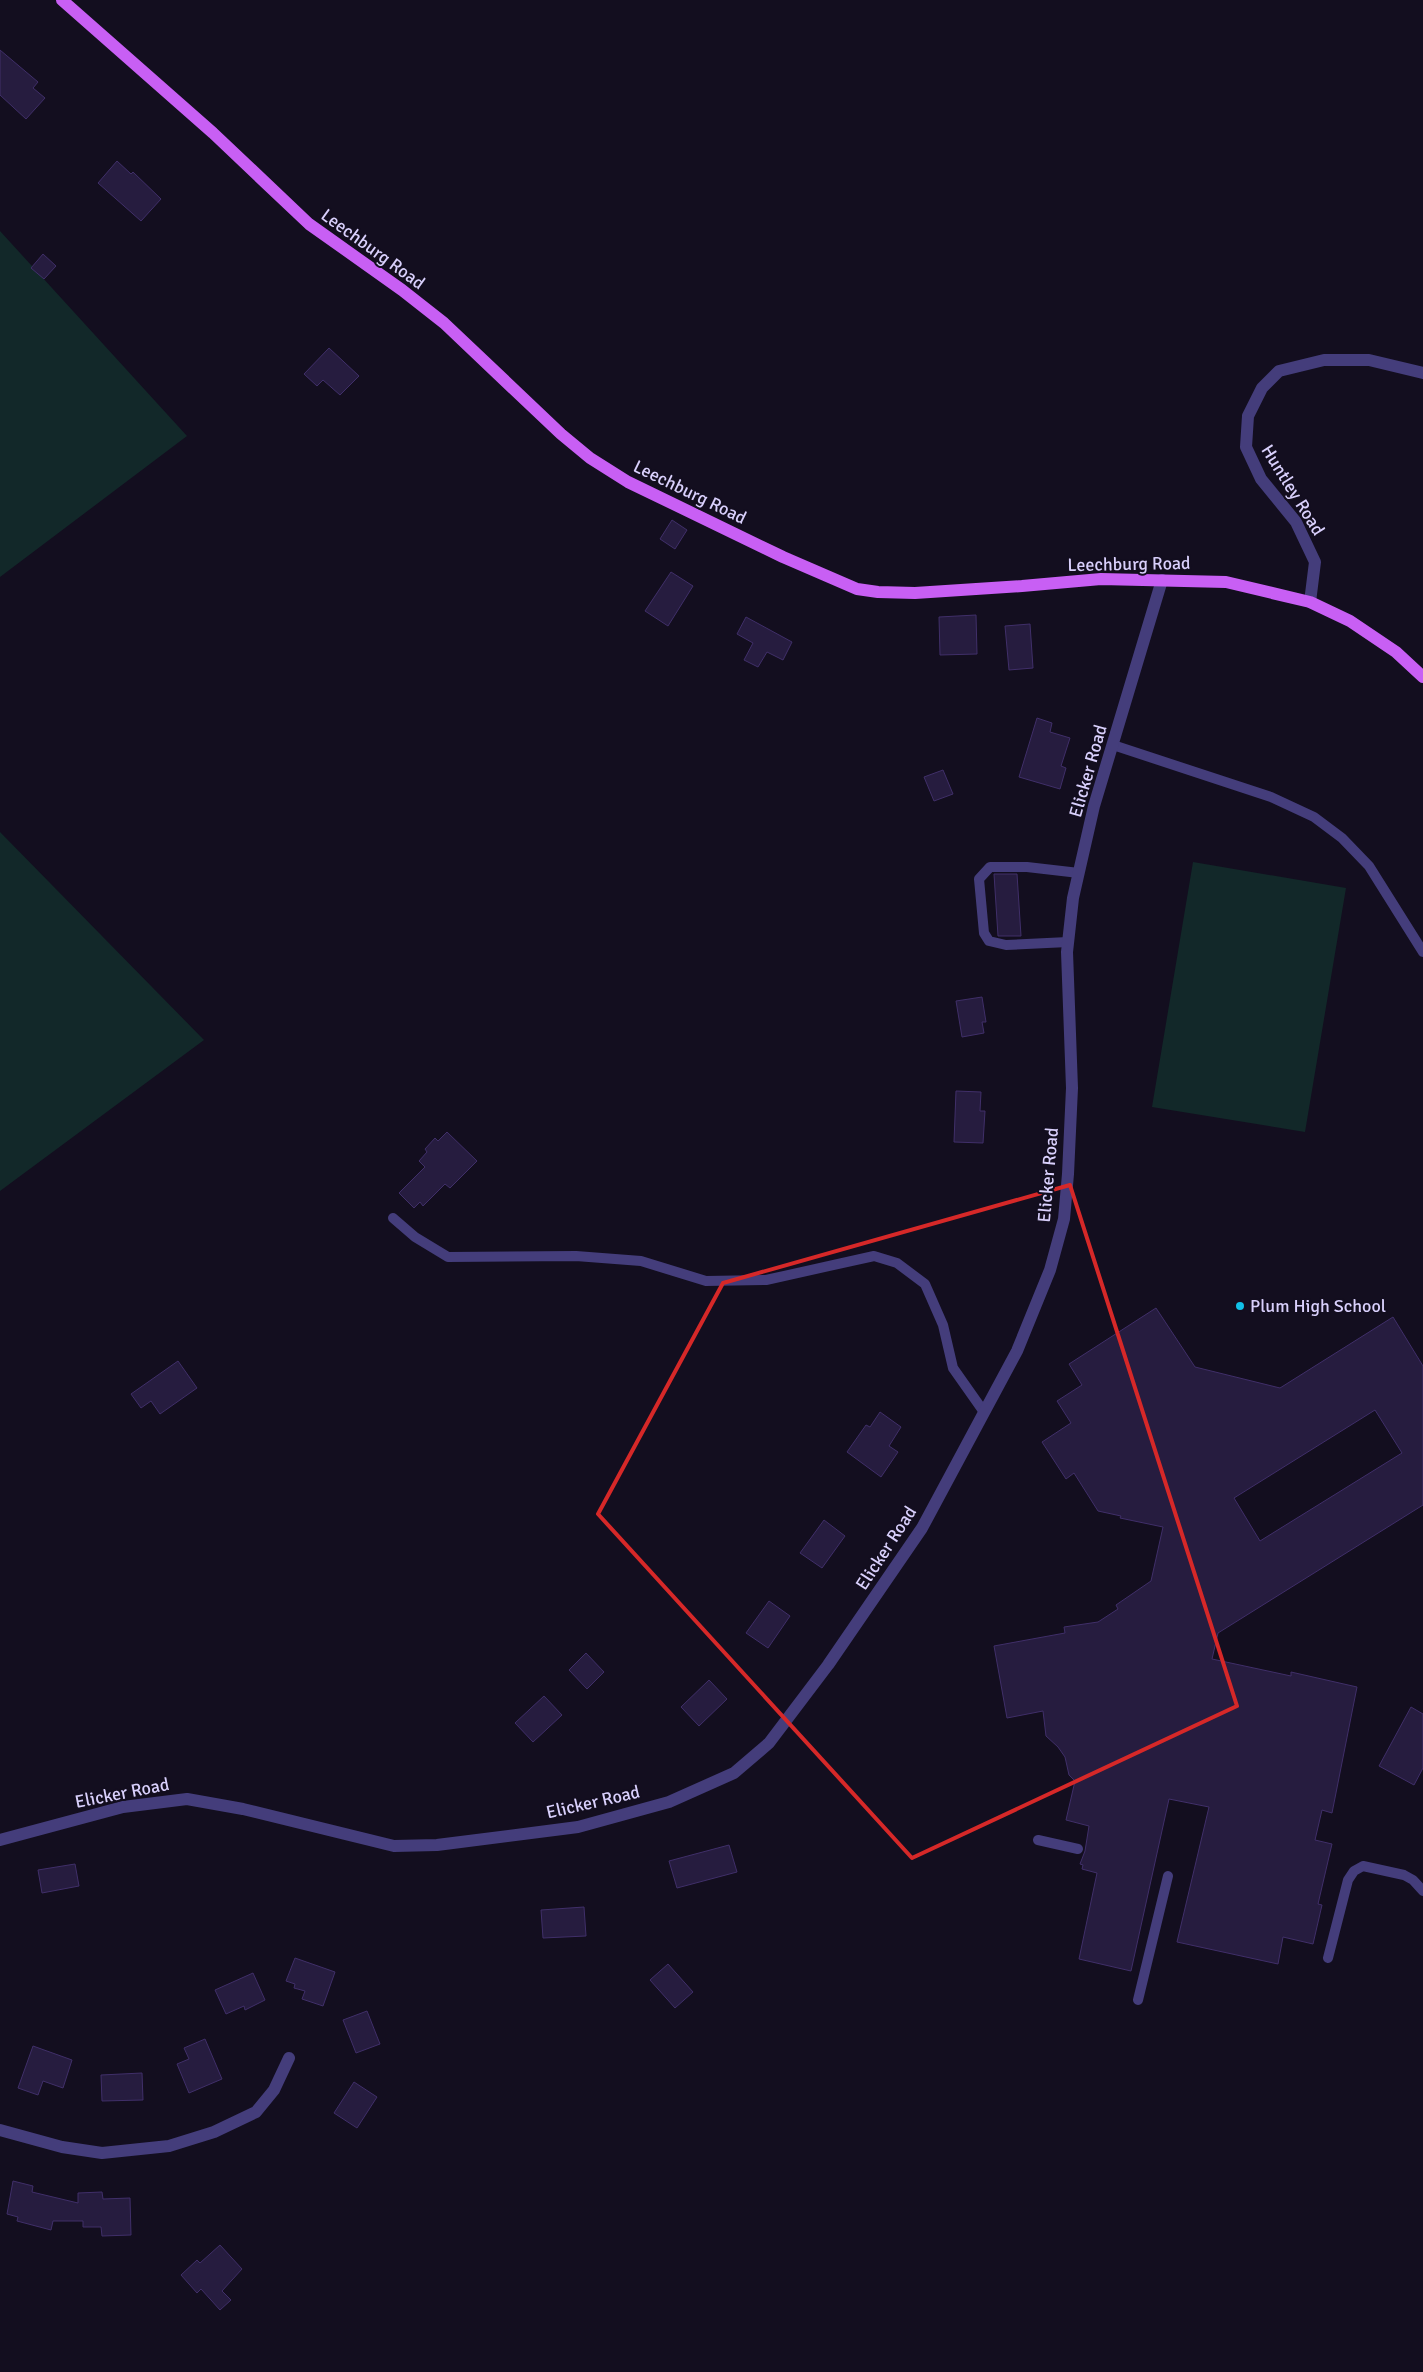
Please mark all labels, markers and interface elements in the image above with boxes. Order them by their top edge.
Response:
street label: Leechburg Road [317,204,429,294]
street label: Huntley Road [1256,441,1330,539]
street label: Leechburg Road [630,455,750,529]
street label: Leechburg Road [1067,552,1191,576]
street label: Elicker Road [1064,722,1112,820]
street label: Elicker Road [1033,1126,1063,1224]
place label: Plum High School [1250,1295,1386,1317]
marker: Plum High School [1234,1300,1246,1312]
street label: Elicker Road [851,1502,921,1594]
street label: Elicker Road [73,1773,171,1813]
street label: Elicker Road [544,1781,642,1823]

